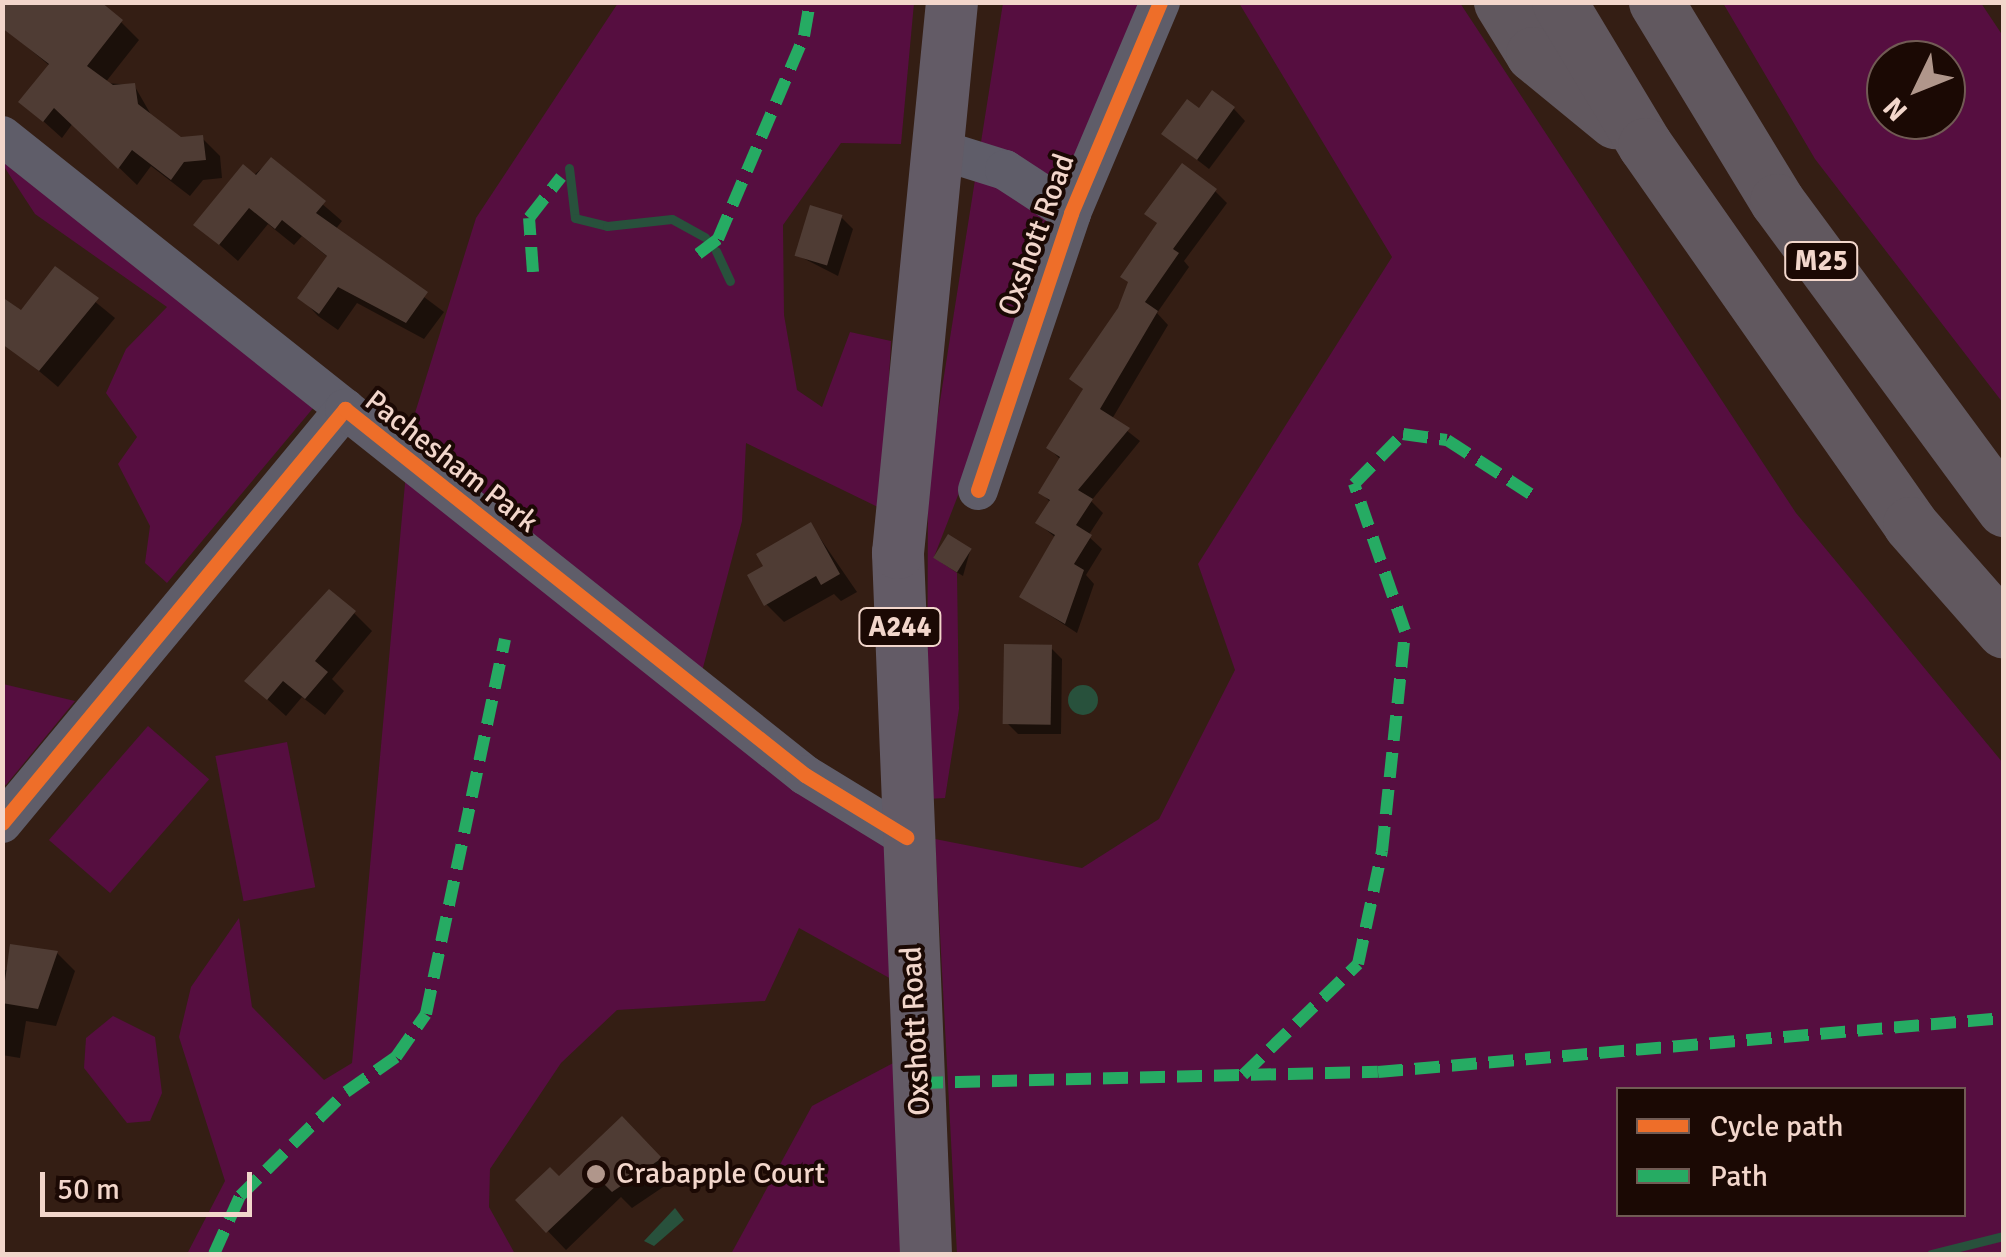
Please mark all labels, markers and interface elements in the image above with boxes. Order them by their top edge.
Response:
north arrow [1866,40,1966,140]
text: N [1876,90,1915,128]
street label: Oxshott Road [991,149,1083,321]
road number: M25 [1784,238,1858,284]
street label: Pachesham Park [357,383,545,541]
road number: A244 [858,604,942,650]
street label: Oxshott Road [894,945,938,1117]
legend [1616,1087,1966,1217]
text: Cycle path [1710,1108,1844,1145]
scale bar [45,1152,258,1214]
place label: Crabapple Court [616,1156,825,1192]
text: Path [1710,1158,1768,1195]
marker: Crabapple Court [585,1163,607,1185]
text: 50 m [57,1171,120,1208]

